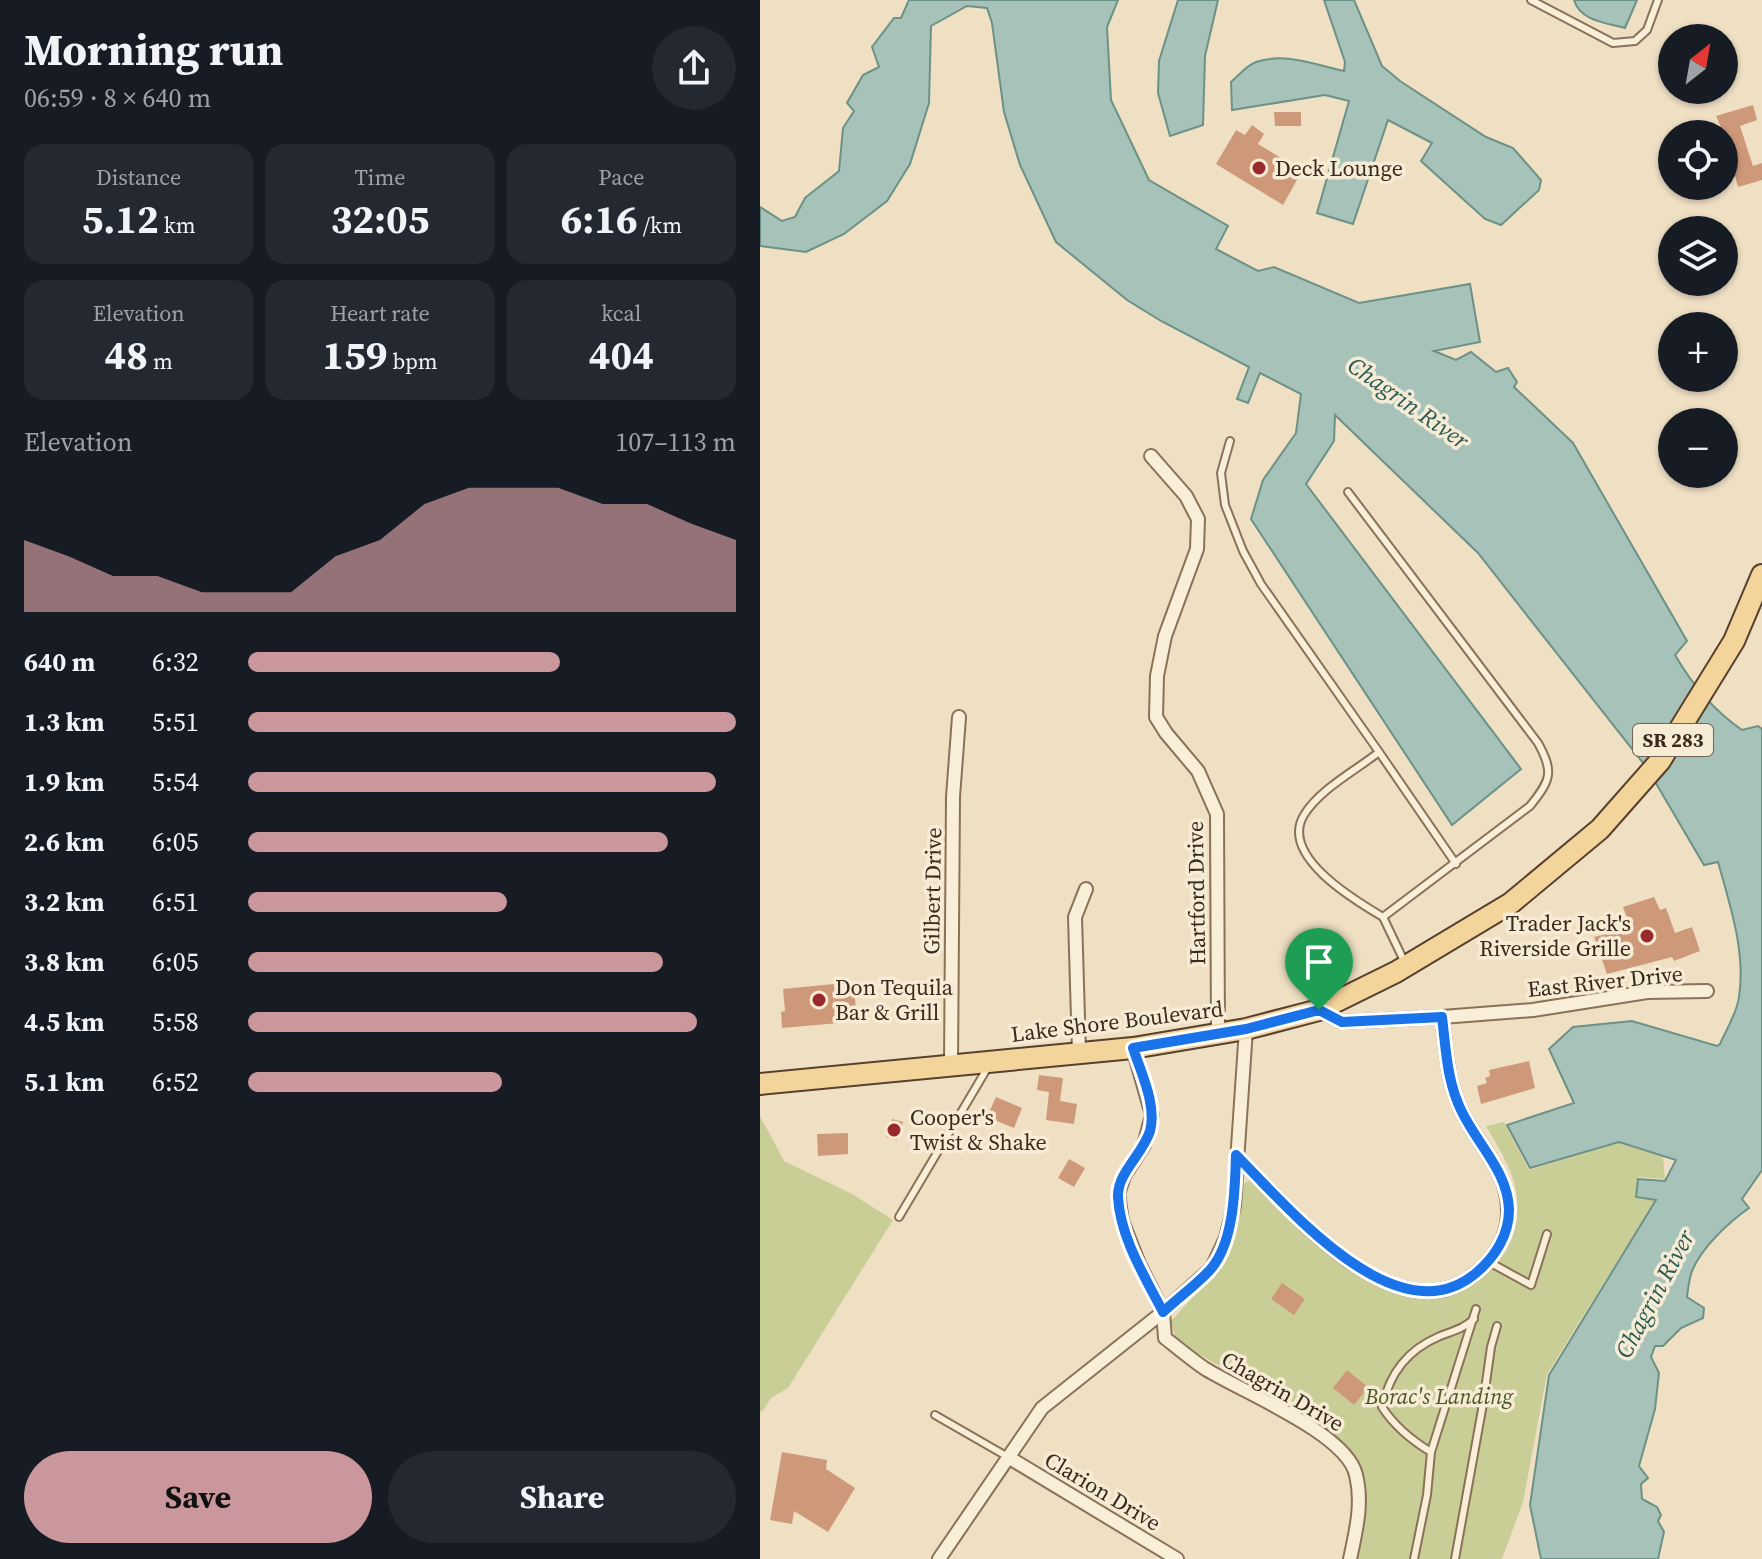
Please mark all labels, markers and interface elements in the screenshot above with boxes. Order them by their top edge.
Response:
text: Morning run [24,19,283,80]
north arrow [1658,24,1738,104]
map controls [1658,24,1738,488]
button: share [652,26,736,110]
text: 06:59 · 8 × 640 m [24,80,211,116]
button: locate [1658,120,1738,200]
place label: Deck Lounge [1275,153,1403,183]
marker: Deck Lounge [1250,159,1268,177]
text: Distance [96,162,181,192]
text: Time [355,162,405,192]
text: Pace [598,162,644,192]
text: 5.12 [82,192,159,246]
text: 32:05 [331,192,429,246]
text: 6:16 [561,192,638,246]
text: km [159,210,196,240]
text: /km [638,210,682,240]
button: layers [1658,216,1738,296]
text: Elevation [93,298,185,328]
text: Heart rate [330,298,430,328]
text: kcal [601,298,641,328]
button: + [1658,312,1738,392]
text: 48 [105,328,148,382]
text: 159 [322,328,387,382]
text: 404 [589,328,654,382]
text: m [148,346,173,376]
text: bpm [387,346,438,376]
water label: Chagrin River [1341,349,1477,457]
button: − [1658,408,1738,488]
text: Elevation [24,424,133,460]
text: 107–113 m [615,424,736,460]
text: 640 m [24,644,95,680]
text: 6:32 [152,644,199,680]
text: 1.3 km [24,704,105,740]
text: 5:51 [152,704,199,740]
road number: SR 283 [1633,724,1713,756]
text: 1.9 km [24,764,105,800]
text: 5:54 [152,764,199,800]
street label: Hartford Drive [1180,821,1212,965]
text: 2.6 km [24,824,105,860]
text: 6:05 [152,824,199,860]
street label: Gilbert Drive [916,827,948,955]
text: 3.2 km [24,884,105,920]
text: 6:51 [152,884,199,920]
place label: Trader Jack's Riverside Grille [1479,908,1631,963]
marker: Trader Jack's Riverside Grille [1638,927,1656,945]
pin [1285,928,1353,1010]
icon: arrive [1297,940,1341,984]
text: 3.8 km [24,944,105,980]
text: 6:05 [152,944,199,980]
street label: East River Drive [1526,958,1684,1004]
place label: Don Tequila Bar & Grill [835,972,954,1027]
marker: Don Tequila Bar & Grill [810,991,828,1009]
street label: Lake Shore Boulevard [1009,993,1225,1049]
text: 4.5 km [24,1004,105,1040]
text: 5:58 [152,1004,199,1040]
text: 5.1 km [24,1064,105,1100]
text: 6:52 [152,1064,199,1100]
place label: Cooper's Twist & Shake [910,1102,1047,1157]
marker: Cooper's Twist & Shake [885,1121,903,1139]
water label: Chagrin River [1607,1223,1703,1364]
street label: Chagrin Drive [1216,1344,1350,1438]
park label: Borac's Landing [1364,1381,1514,1411]
street label: Clarion Drive [1039,1444,1167,1538]
button: Save [24,1451,372,1543]
button: Share [388,1451,736,1543]

